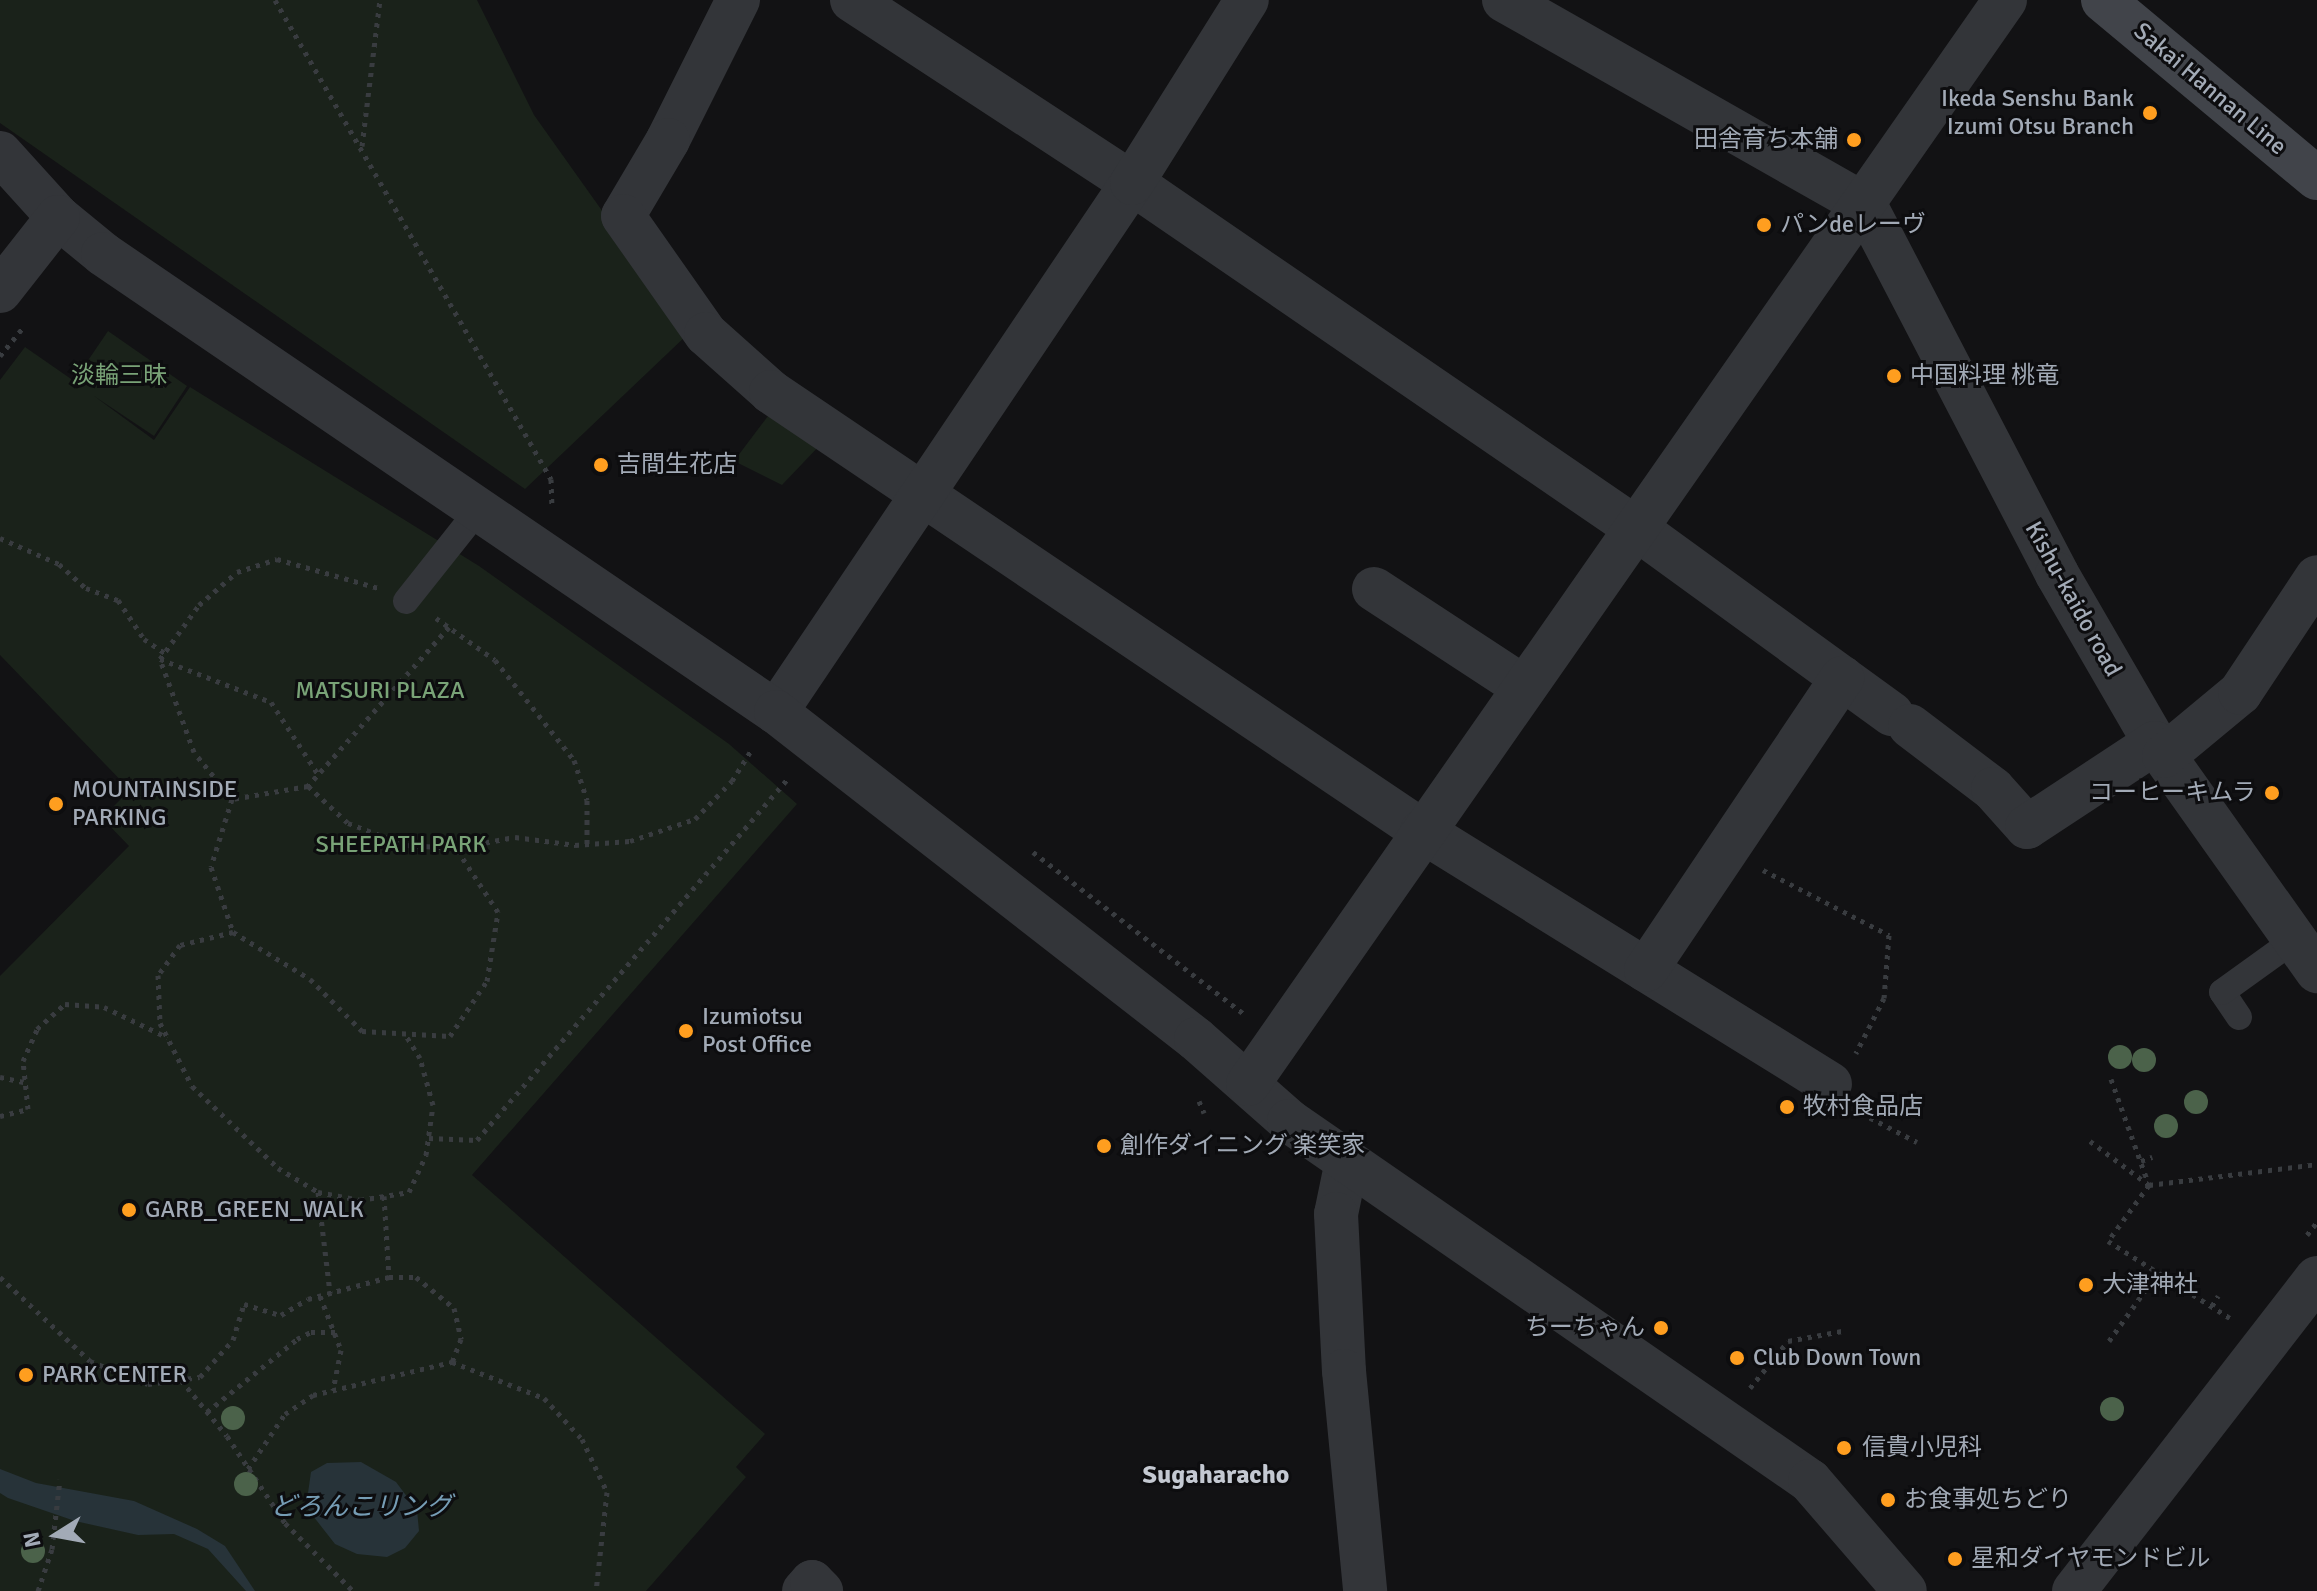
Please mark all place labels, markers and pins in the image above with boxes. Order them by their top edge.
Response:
place label: Ikeda Senshu Bank Izumi Otsu Branch [1941,85,2134,141]
marker: Ikeda Senshu Bank Izumi Otsu Branch [2141,104,2159,122]
place label: 田舎育ち本舗 [1694,126,1838,154]
marker: 田舎育ち本舗 [1845,131,1863,149]
place label: パンdeレーヴ [1780,211,1925,239]
marker: パンdeレーヴ [1755,216,1773,234]
place label: 中国料理 桃竜 [1910,362,2059,390]
marker: 中国料理 桃竜 [1885,367,1903,385]
place label: 吉間生花店 [617,451,737,479]
marker: 吉間生花店 [592,456,610,474]
place label: MOUNTAINSIDE PARKING [72,776,237,832]
place label: コーヒーキムラ [2088,779,2256,807]
marker: コーヒーキムラ [2263,784,2281,802]
marker: MOUNTAINSIDE PARKING [47,795,65,813]
place label: Izumiotsu Post Office [702,1003,812,1059]
marker: Izumiotsu Post Office [677,1022,695,1040]
place label: 牧村食品店 [1803,1093,1923,1121]
marker: 牧村食品店 [1778,1098,1796,1116]
place label: 創作ダイニング 楽笑家 [1120,1132,1365,1160]
marker: 創作ダイニング 楽笑家 [1095,1137,1113,1155]
place label: GARB_GREEN_WALK [145,1196,364,1224]
marker: GARB_GREEN_WALK [120,1201,138,1219]
place label: 大津神社 [2102,1271,2198,1299]
marker: 大津神社 [2077,1276,2095,1294]
place label: ちーちゃん [1525,1314,1645,1342]
marker: ちーちゃん [1652,1319,1670,1337]
place label: Club Down Town [1753,1344,1921,1372]
marker: Club Down Town [1728,1349,1746,1367]
place label: PARK CENTER [42,1361,187,1389]
marker: PARK CENTER [17,1366,35,1384]
place label: 信貴小児科 [1862,1434,1982,1462]
marker: 信貴小児科 [1833,1437,1855,1459]
place label: お食事処ちどり [1904,1486,2072,1514]
marker: お食事処ちどり [1879,1491,1897,1509]
place label: 星和ダイヤモンドビル [1971,1545,2211,1573]
marker: 星和ダイヤモンドビル [1946,1550,1964,1568]

